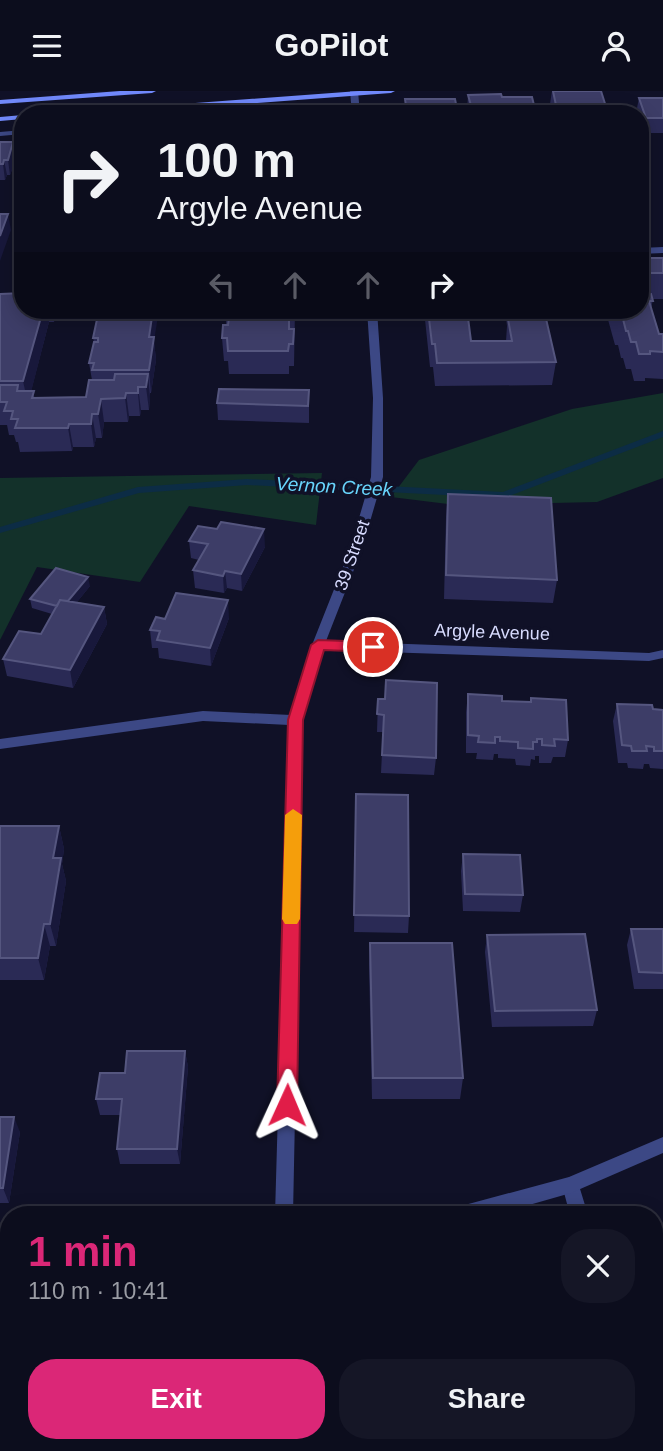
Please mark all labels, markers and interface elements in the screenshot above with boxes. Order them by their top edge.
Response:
icon: menu [28,27,66,65]
text: GoPilot [275,27,388,63]
icon: person [597,27,635,65]
icon: right [42,133,133,224]
text: 100 m [157,133,296,187]
text: Argyle Avenue [157,190,363,226]
icon: left [203,266,241,304]
icon: ahead [276,266,314,304]
icon: ahead [349,266,387,304]
icon: right [422,266,460,304]
water label: Vernon Creek [275,473,394,500]
street label: 39 Street [331,517,373,593]
pin [343,617,403,677]
street label: Argyle Avenue [434,620,550,644]
icon: arrive [354,628,392,666]
position arrow [250,1068,324,1142]
text: 1 min [28,1228,138,1275]
button: close [561,1229,635,1303]
text: 110 m · 10:41 [28,1278,168,1304]
button: Exit [28,1359,325,1439]
button: Share [339,1359,635,1439]

